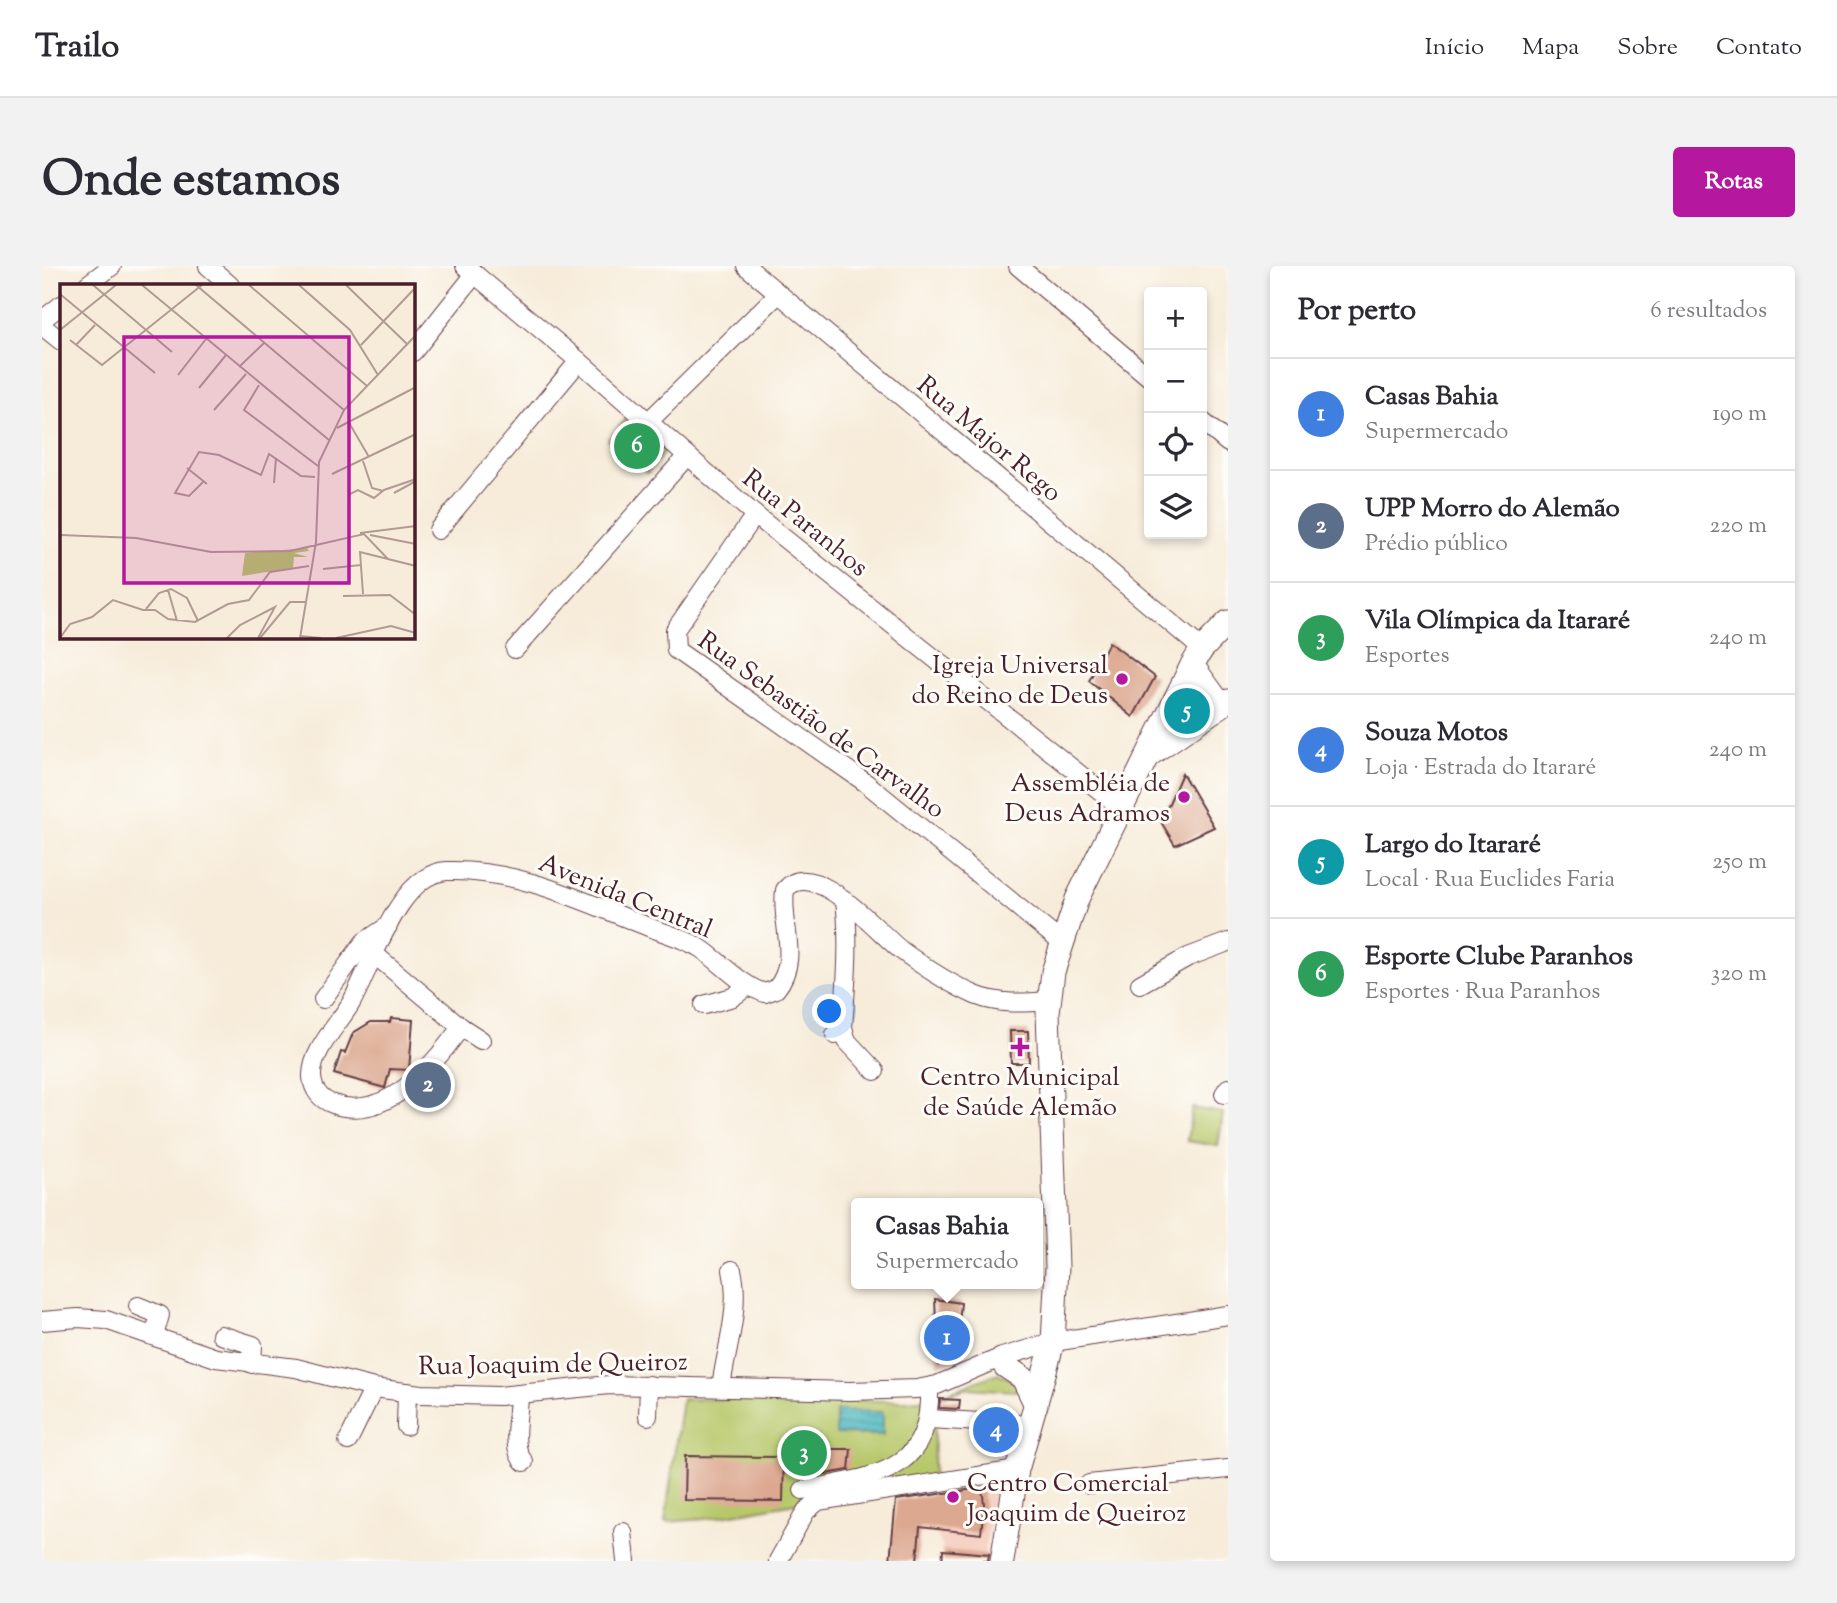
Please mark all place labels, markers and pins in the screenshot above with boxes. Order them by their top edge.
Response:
pin: 6 [614,420,660,472]
place label: Igreja Universal do Reino de Deus [912,648,1108,715]
marker: Igreja Universal do Reino de Deus [1114,671,1130,687]
pin: 5 [1164,685,1210,737]
place label: Assembléia de Deus Adramos [1005,766,1170,833]
marker: Assembléia de Deus Adramos [1176,789,1192,805]
marker: Centro Municipal de Saúde Alemão [1010,1037,1030,1057]
pin: 2 [405,1059,451,1111]
place label: Centro Municipal de Saúde Alemão [920,1060,1120,1127]
pin: 1 [924,1312,970,1364]
pin: 4 [973,1404,1019,1456]
pin: 3 [781,1427,827,1479]
place label: Centro Comercial Joaquim de Queiroz [965,1466,1186,1533]
marker: Centro Comercial Joaquim de Queiroz [945,1489,961,1505]

